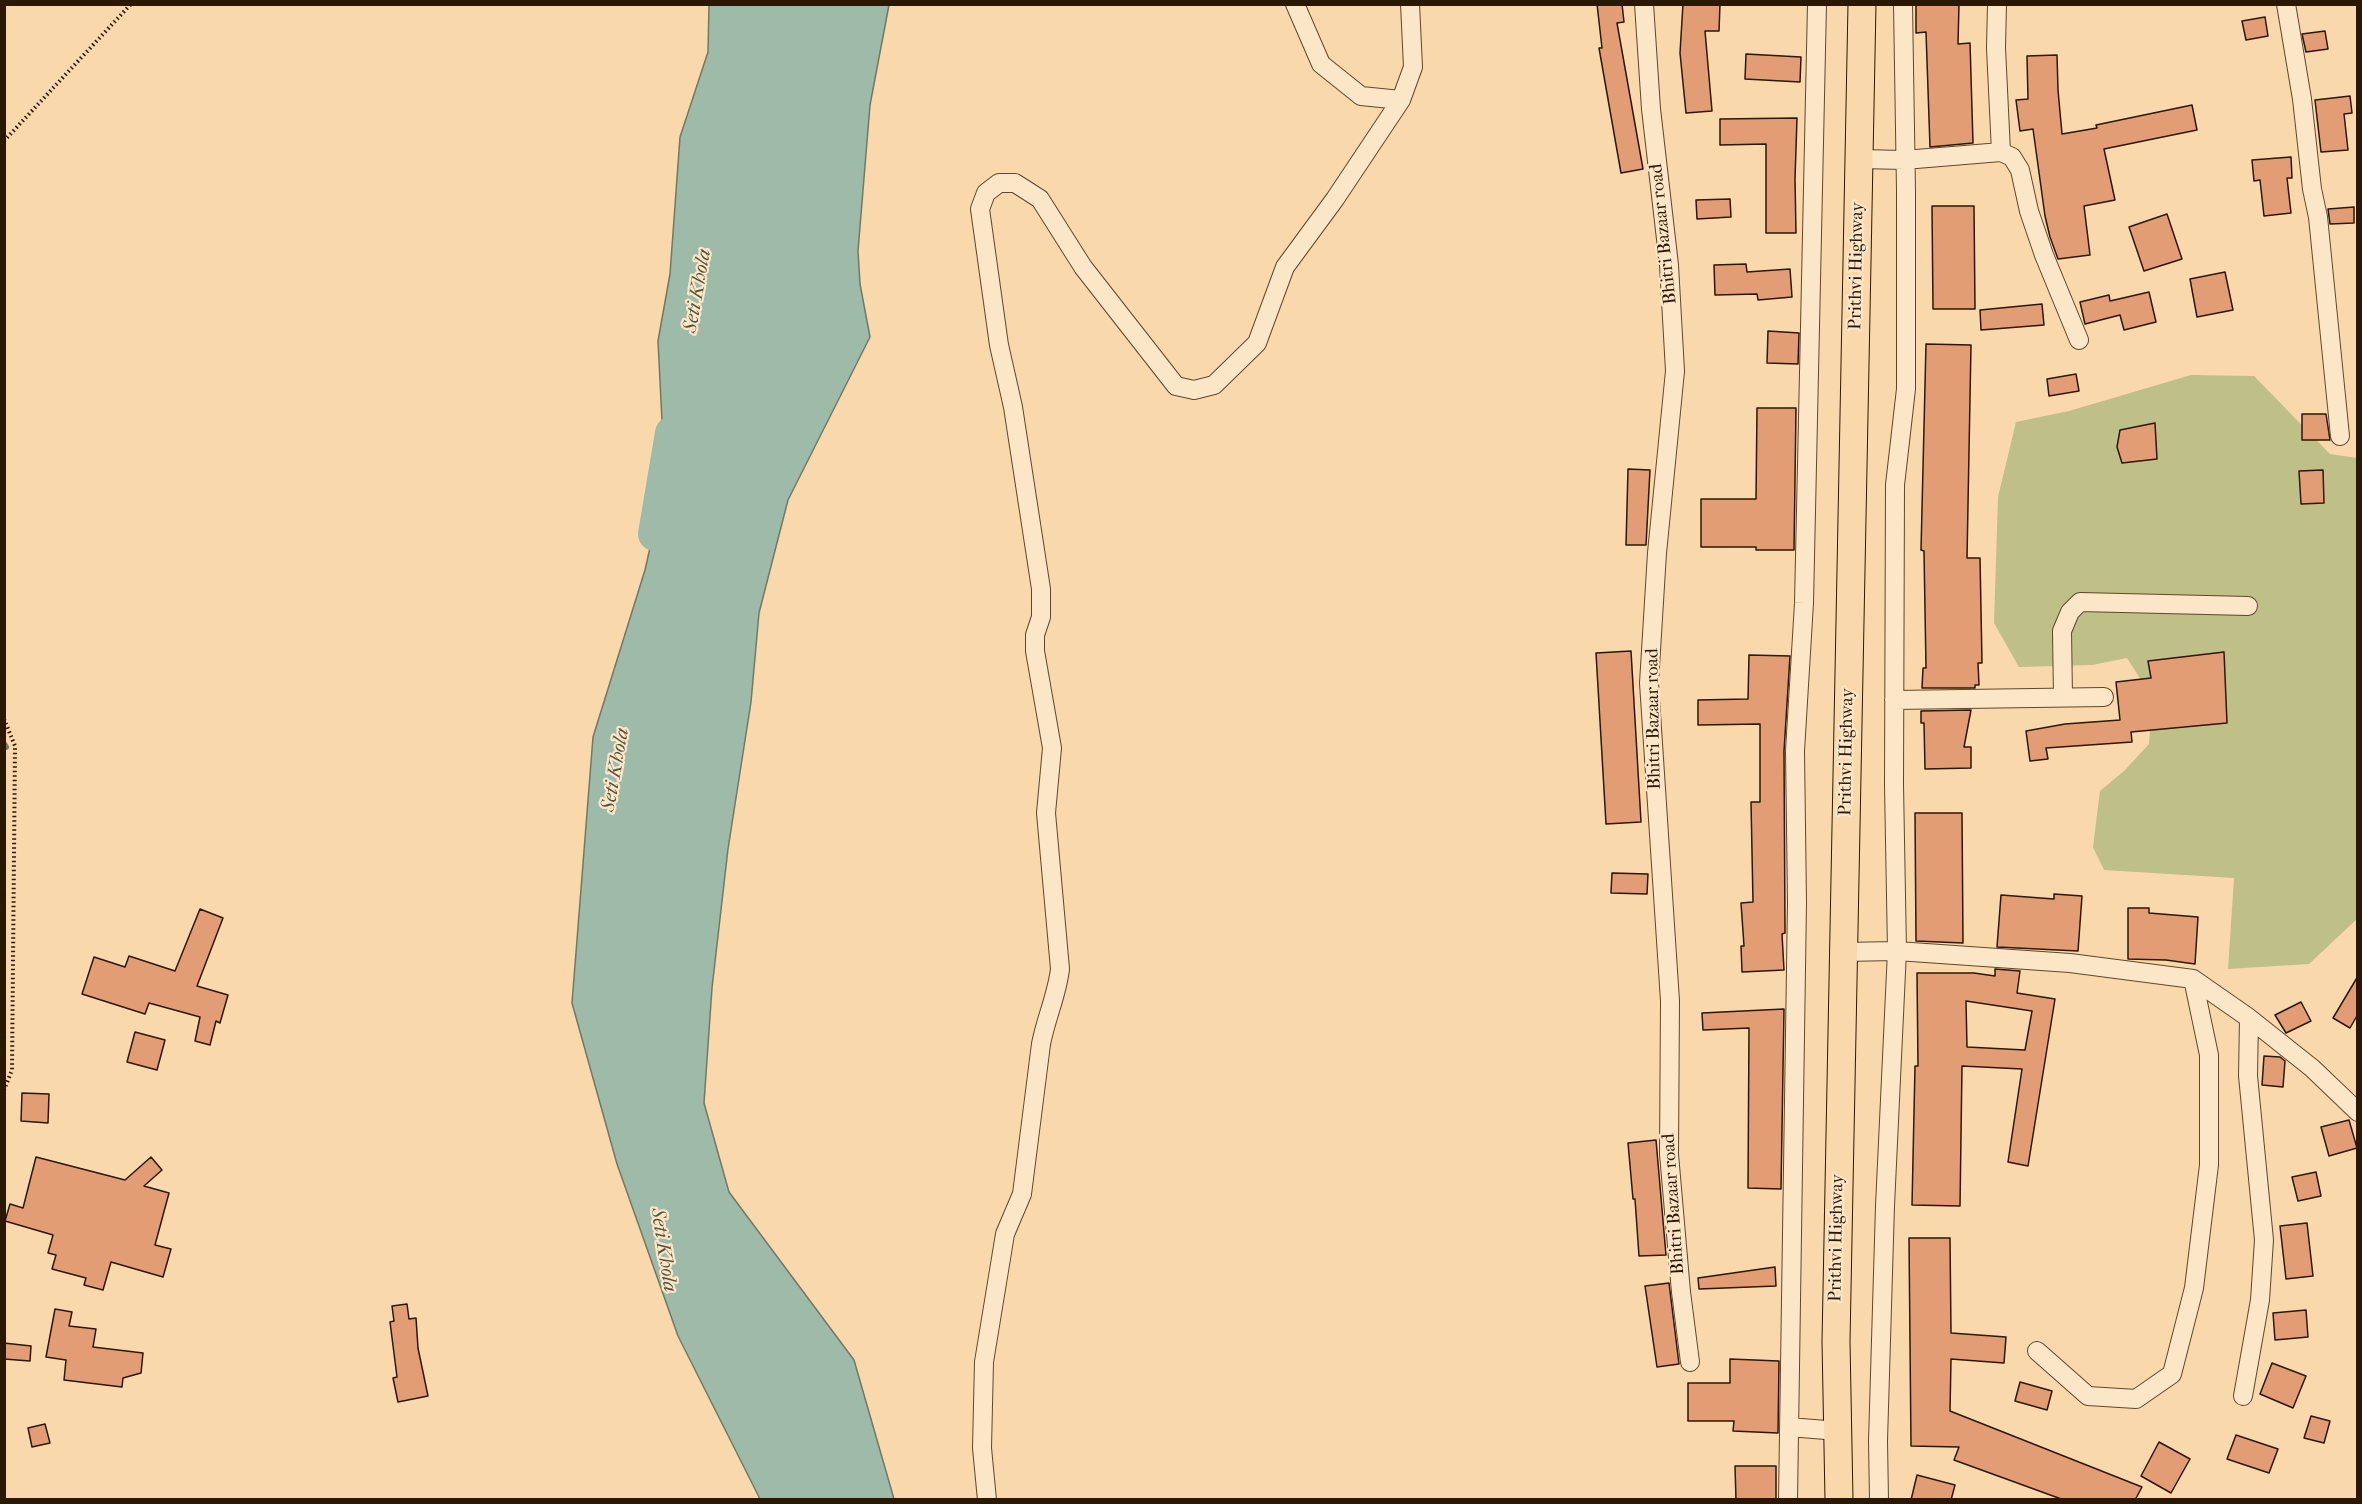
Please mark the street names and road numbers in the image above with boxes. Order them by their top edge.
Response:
street label: Bhitri Bazaar road [1646,163,1682,305]
street label: Prithvi Highway [1845,202,1869,330]
street label: Bhitri Bazaar road [1642,648,1666,790]
street label: Prithvi Highway [1835,688,1859,816]
street label: Bhitri Bazaar road [1658,1133,1690,1275]
street label: Prithvi Highway [1825,1174,1849,1302]

